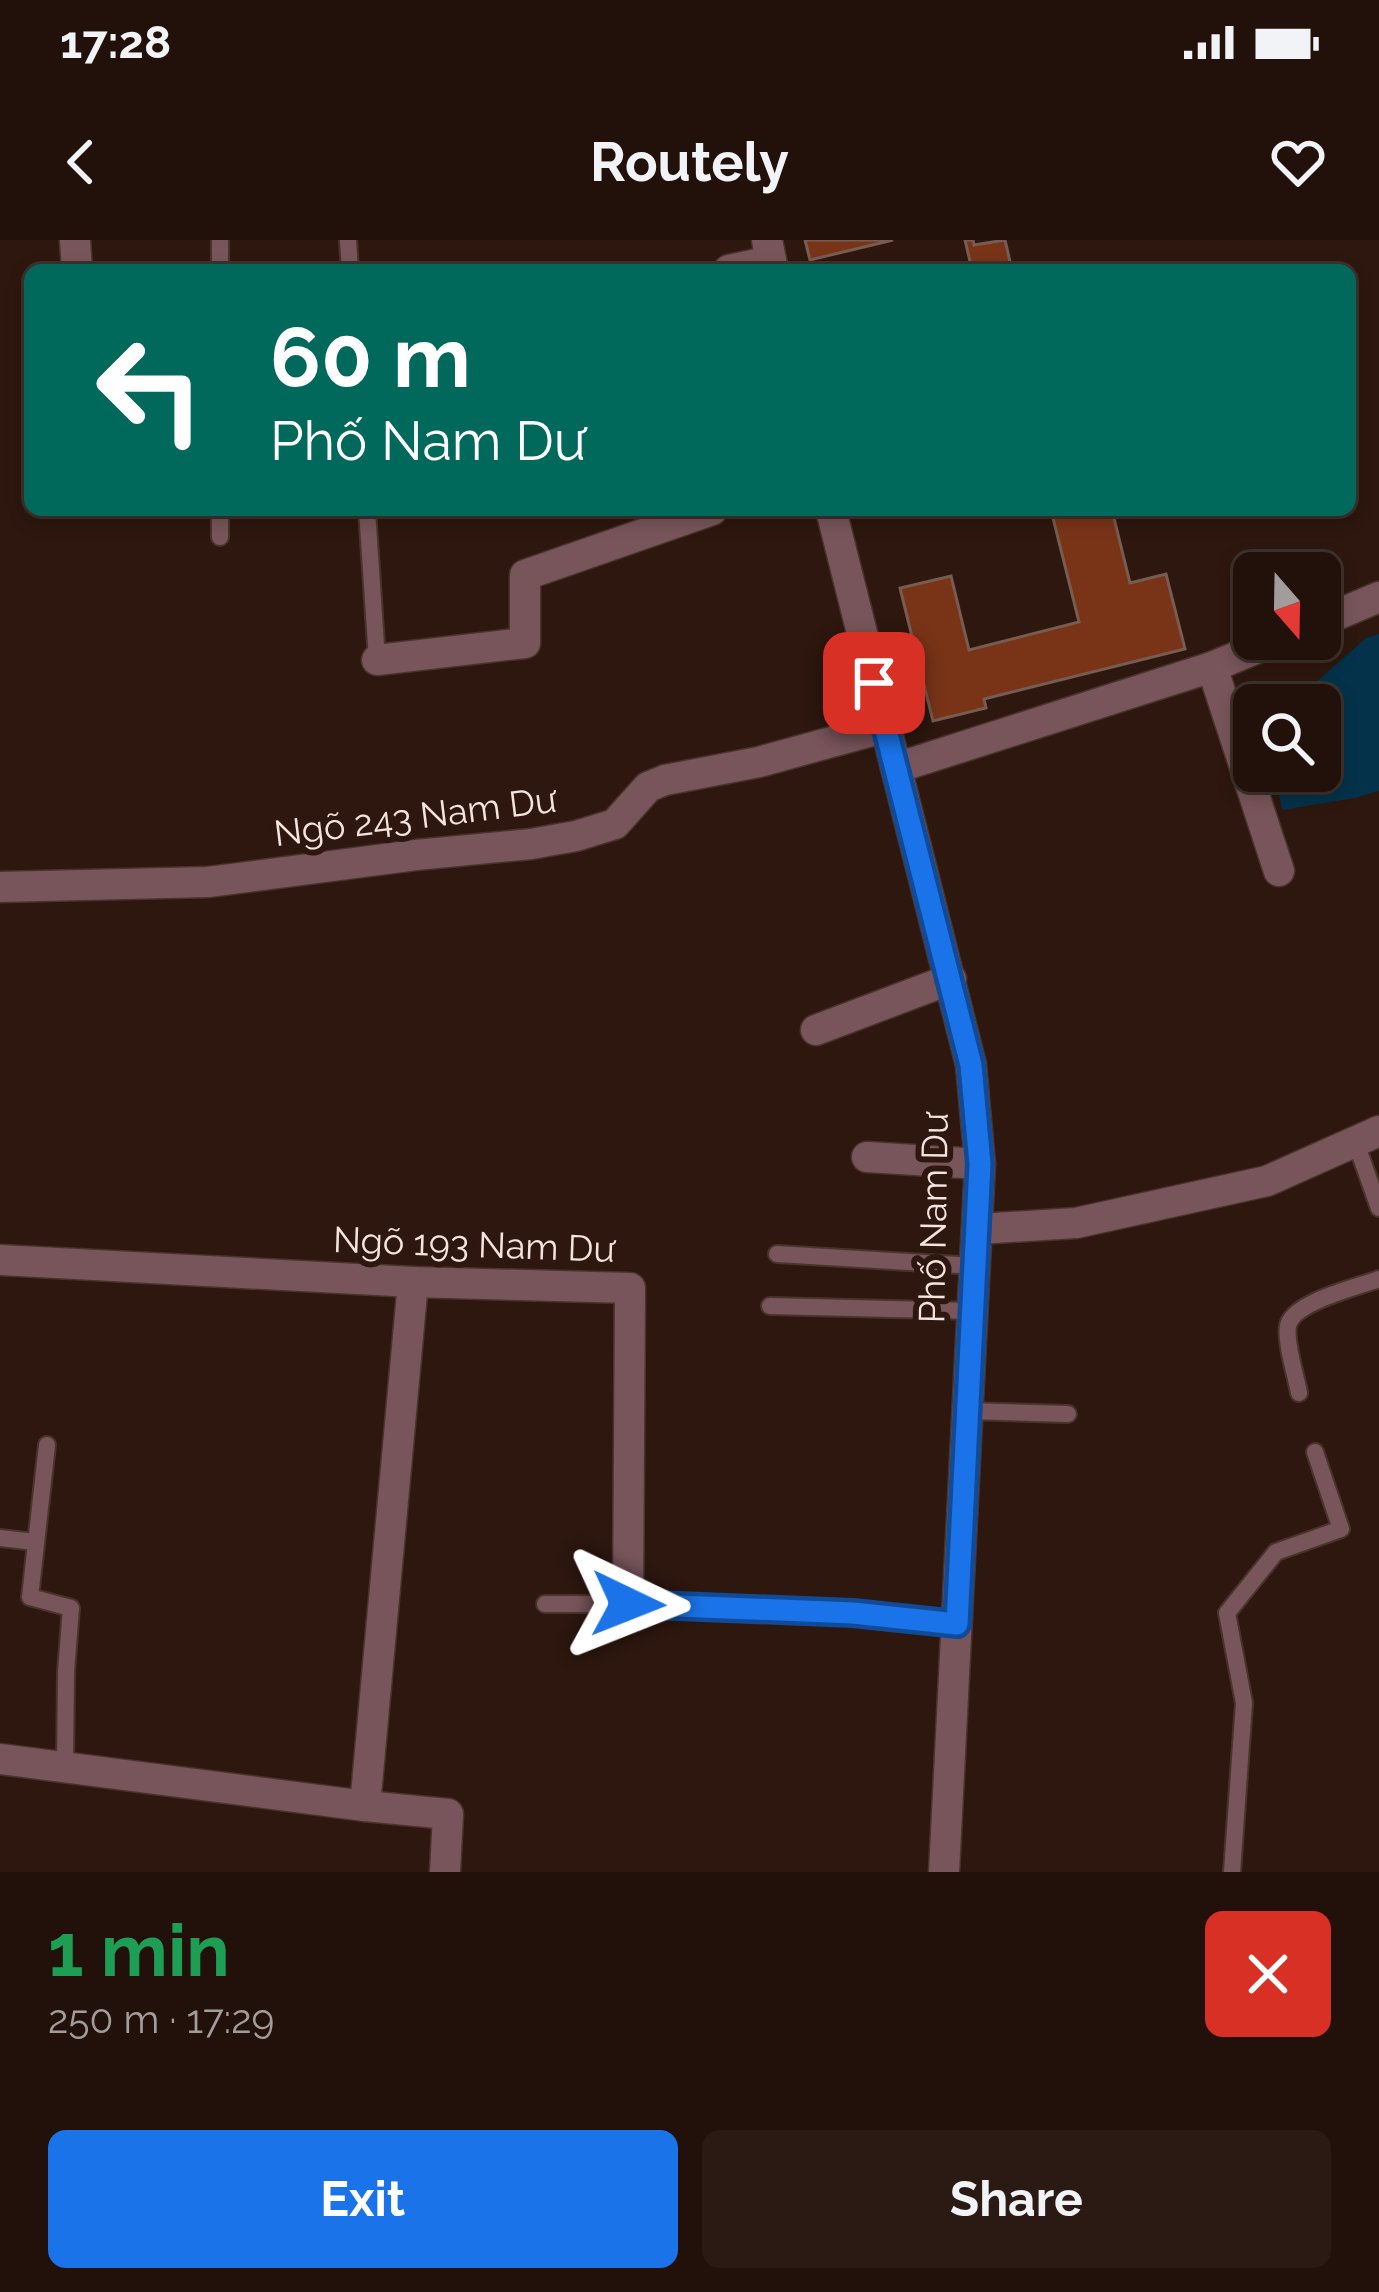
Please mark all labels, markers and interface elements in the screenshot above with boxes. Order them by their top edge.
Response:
text: 17:28 [60,16,171,69]
icon: back [48,129,114,195]
icon: heart [1265,129,1331,195]
text: Routely [590,130,789,194]
text: 60 m [270,308,471,407]
icon: left [72,312,228,468]
text: Phố Nam Dư [270,409,586,473]
north arrow [1233,552,1341,660]
map controls [1233,552,1341,792]
pin [823,632,925,734]
icon: arrive [841,650,907,716]
button: search [1233,684,1341,792]
street label: Ngõ 243 Nam Dư [272,778,560,854]
street label: Phố Nam Dư [910,1111,956,1324]
street label: Ngõ 193 Nam Dư [332,1218,617,1270]
position arrow [565,1541,691,1667]
text: 1 min [48,1908,230,1993]
button: close [1205,1911,1331,2037]
text: 250 m · 17:29 [48,1996,274,2042]
button: Exit [48,2130,678,2268]
button: Share [702,2130,1331,2268]

